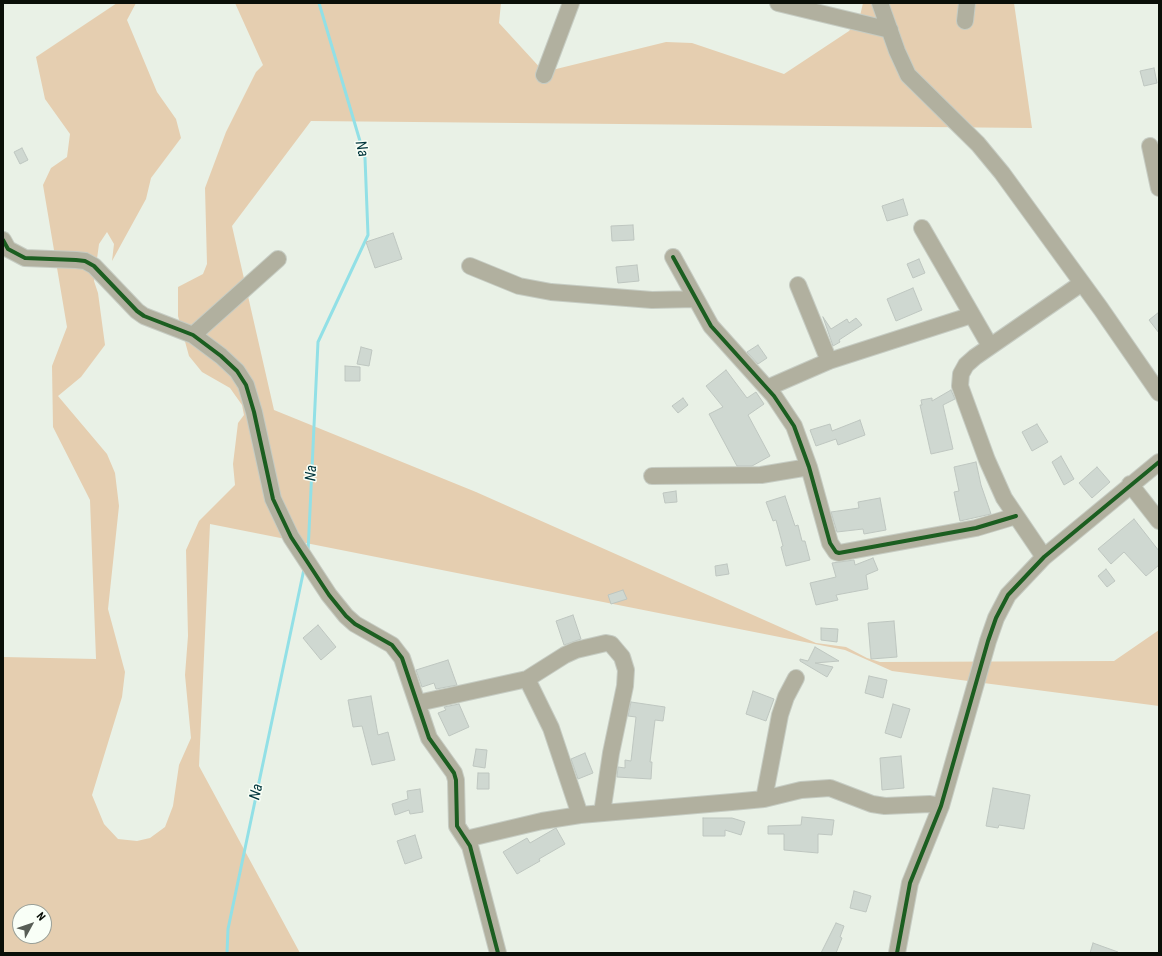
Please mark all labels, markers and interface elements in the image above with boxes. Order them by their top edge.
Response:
water label: Na [350,139,372,159]
water label: Na [303,465,321,481]
water label: Na [247,782,267,802]
north arrow [12,904,52,944]
text: N [34,910,48,923]

